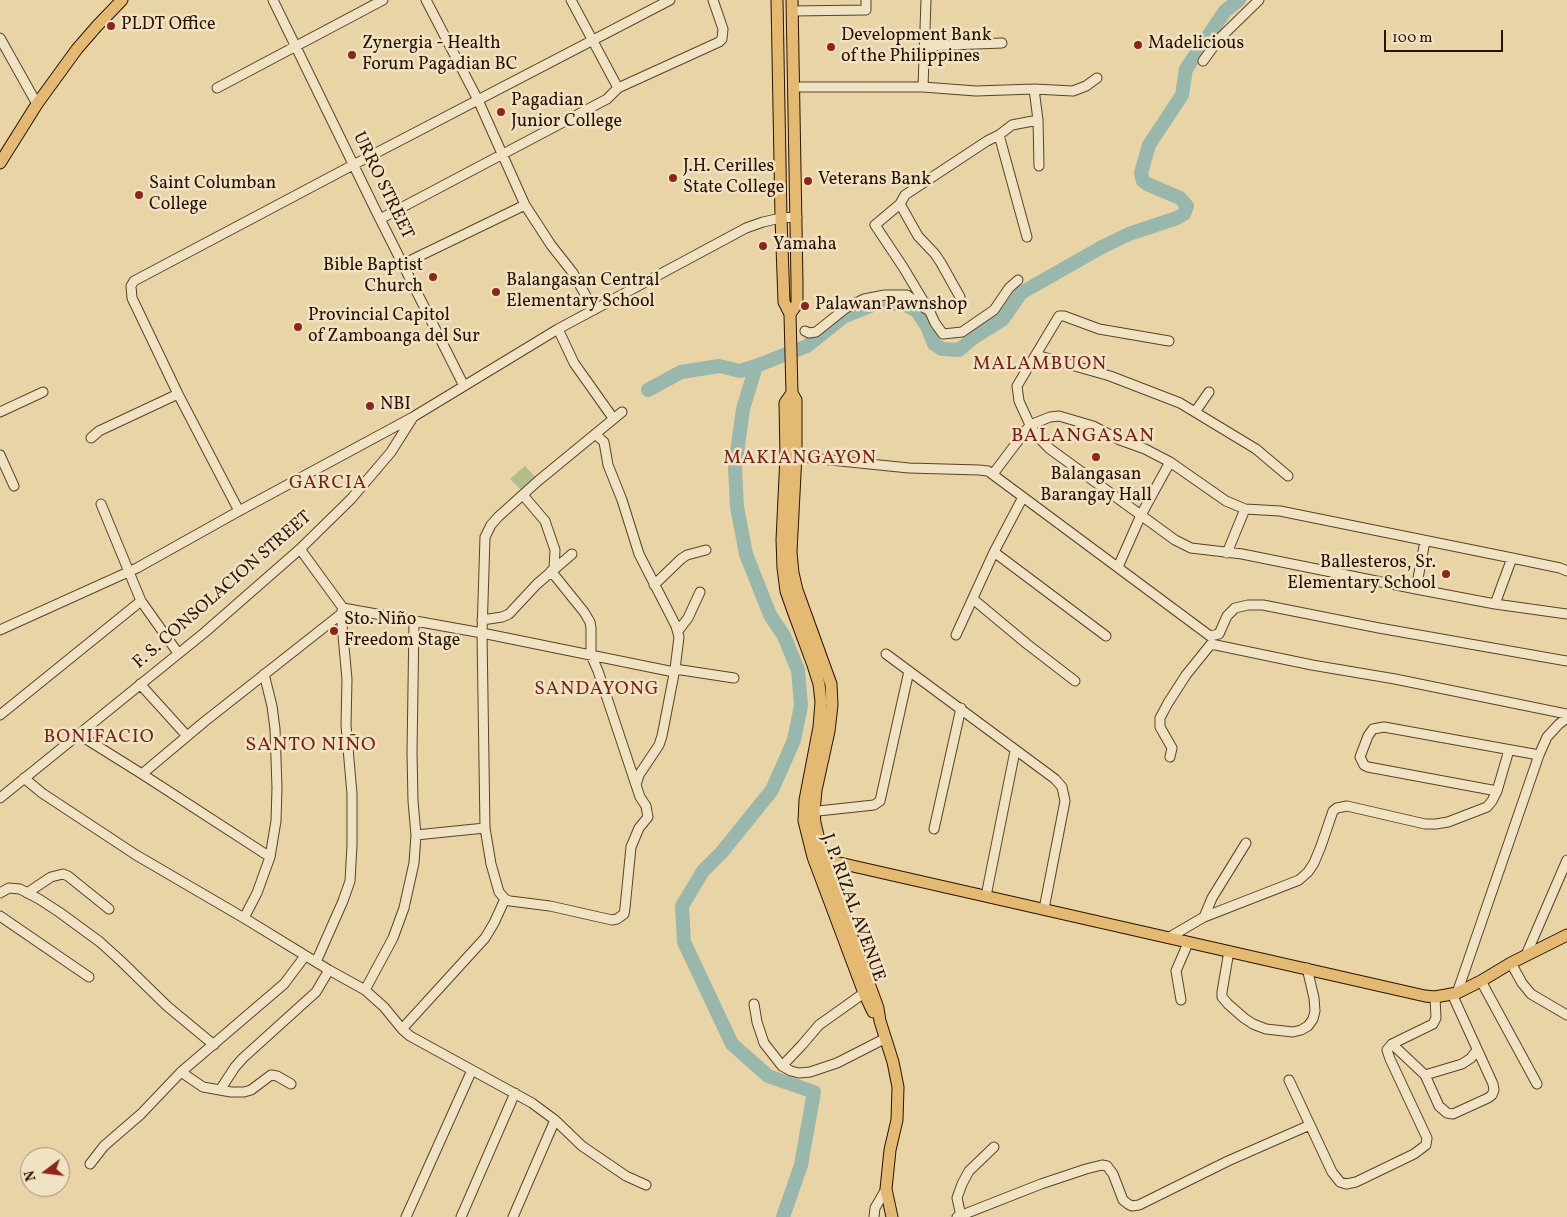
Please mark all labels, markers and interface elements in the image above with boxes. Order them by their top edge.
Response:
place label: PLDT Office [121,15,215,37]
marker: PLDT Office [105,20,117,32]
scale bar [1387,20,1506,52]
place label: Development Bank of the Philippines [841,26,991,68]
text: 100 m [1392,28,1432,49]
place label: Zynergia - Health Forum Pagadian BC [362,34,517,76]
place label: Madelicious [1148,34,1244,56]
marker: Madelicious [1132,39,1144,51]
marker: Development Bank of the Philippines [825,41,837,53]
marker: Zynergia - Health Forum Pagadian BC [346,49,358,61]
place label: Pagadian Junior College [511,91,622,134]
marker: Pagadian Junior College [495,106,507,118]
street label: URRO STREET [347,129,417,243]
place label: J.H. Cerilles State College [683,157,784,200]
place label: Veterans Bank [818,170,931,192]
marker: J.H. Cerilles State College [667,172,679,184]
place label: Saint Columban College [149,174,276,216]
marker: Veterans Bank [802,175,814,187]
marker: Saint Columban College [133,189,145,201]
place label: Yamaha [773,235,837,257]
marker: Yamaha [757,240,769,252]
place label: Bible Baptist Church [323,256,423,298]
marker: Bible Baptist Church [427,271,439,283]
place label: Balangasan Central Elementary School [506,271,660,314]
marker: Balangasan Central Elementary School [490,286,502,298]
place label: Palawan Pawnshop [815,295,967,317]
marker: Palawan Pawnshop [799,300,811,312]
place label: Provincial Capitol of Zamboanga del Sur [308,306,480,348]
marker: Provincial Capitol of Zamboanga del Sur [292,321,304,333]
district label: MALAMBUON [972,355,1108,377]
place label: NBI [380,395,411,417]
marker: NBI [364,400,376,412]
district label: BALANGASAN [1010,425,1156,449]
district label: MAKIANGAYON [722,449,878,471]
marker: Balangasan Barangay Hall [1090,451,1102,463]
place label: Balangasan Barangay Hall [1040,465,1152,508]
district label: GARCIA [288,474,368,496]
street label: F. S. CONSOLACION STREET [129,508,317,674]
place label: Ballesteros, Sr. Elementary School [1287,553,1436,596]
marker: Ballesteros, Sr. Elementary School [1440,568,1452,580]
place label: Sto. Niño Freedom Stage [344,610,460,652]
marker: Sto. Niño Freedom Stage [328,625,340,637]
district label: SANDAYONG [533,680,661,702]
district label: BONIFACIO [42,728,156,750]
district label: SANTO NIÑO [244,734,378,758]
street label: J. P. RIZAL AVENUE [815,831,889,985]
north arrow [20,1147,70,1197]
text: N [21,1168,41,1183]

